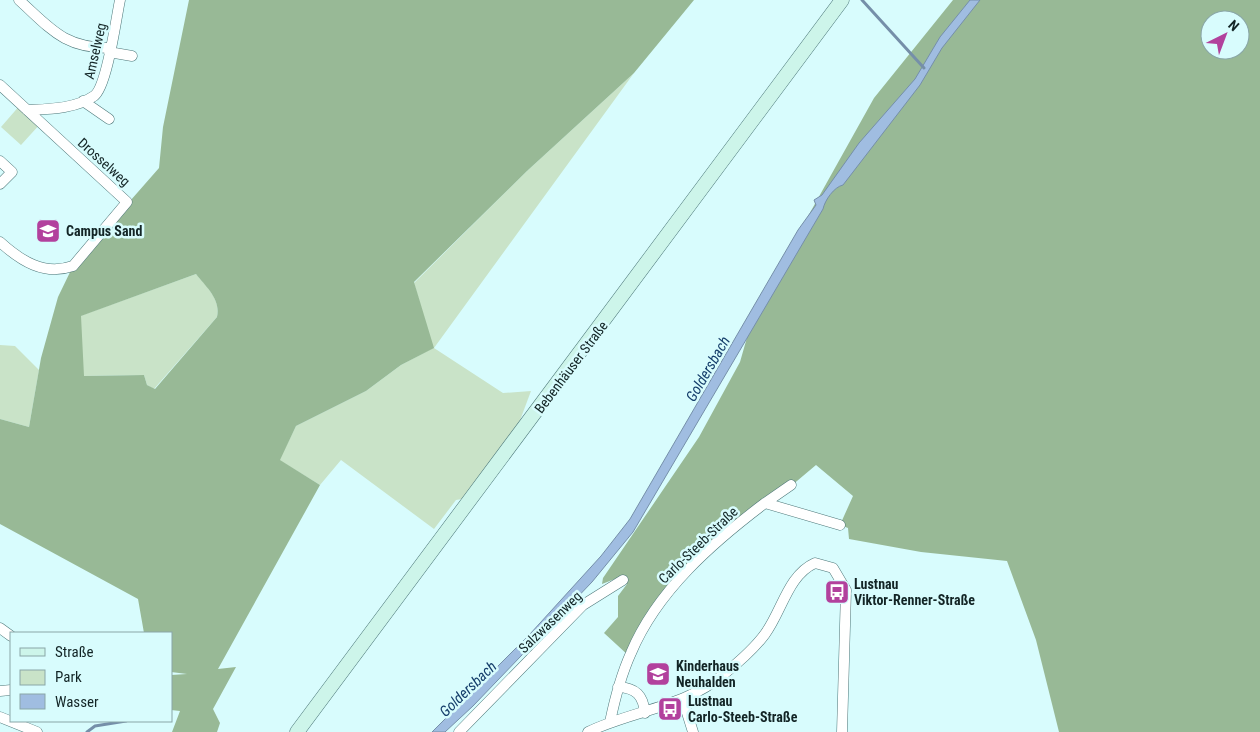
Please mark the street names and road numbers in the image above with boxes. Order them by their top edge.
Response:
street label: Amselweg [81,21,109,81]
street label: Drosselweg [75,135,133,189]
street label: Bebenhäuser Straße [531,317,611,416]
street label: Carlo-Steeb-Straße [655,503,741,587]
street label: Salzwasenweg [515,588,585,656]

